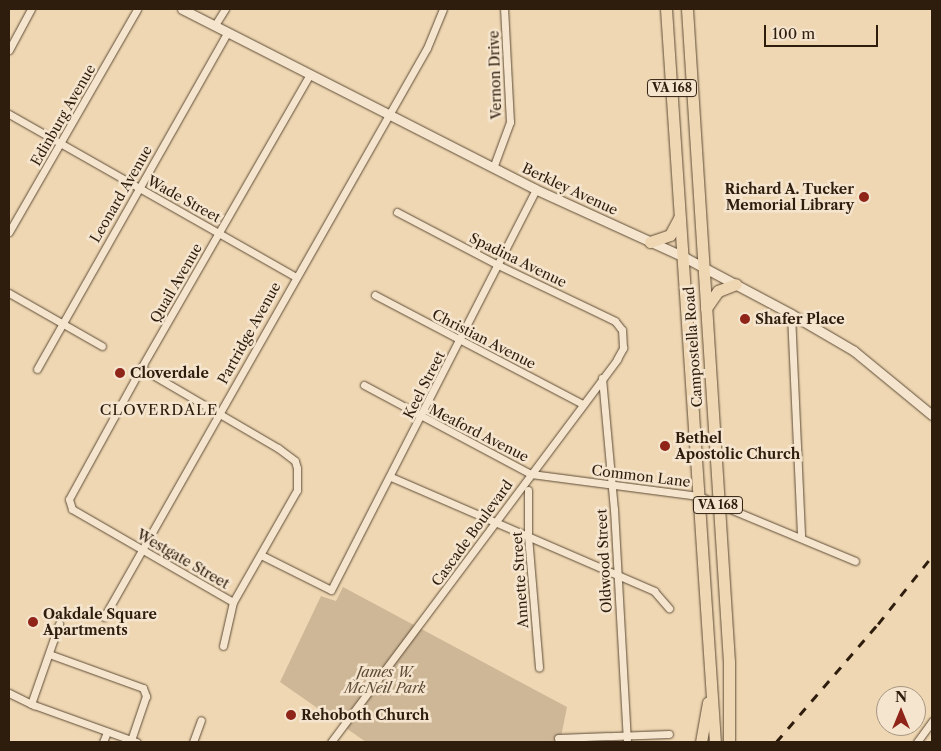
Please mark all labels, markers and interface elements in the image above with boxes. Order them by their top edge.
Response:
scale bar [766,15,880,47]
text: 100 m [772,24,815,43]
street label: Vernon Drive [485,30,505,120]
street label: Edinburg Avenue [27,61,99,169]
road number: VA 168 [646,78,698,98]
street label: Leonard Avenue [86,142,156,246]
street label: Berkley Avenue [519,159,621,219]
street label: Wade Street [144,172,224,226]
place label: Richard A. Tucker Memorial Library [724,181,854,213]
marker: Richard A. Tucker Memorial Library [858,191,870,203]
street label: Spadina Avenue [466,229,570,291]
street label: Quail Avenue [146,240,206,326]
street label: Partridge Avenue [214,279,284,387]
street label: Campostella Road [680,286,706,408]
street label: Christian Avenue [429,306,539,372]
place label: Shafer Place [755,311,845,327]
marker: Shafer Place [739,313,751,325]
street label: Keel Street [400,348,448,422]
place label: Cloverdale [130,365,209,381]
marker: Cloverdale [114,367,126,379]
district label: CLOVERDALE [99,401,219,419]
street label: Meaford Avenue [426,401,532,465]
place label: Bethel Apostolic Church [675,430,800,462]
marker: Bethel Apostolic Church [659,440,671,452]
street label: Common Lane [591,462,691,490]
street label: Cascade Boulevard [428,477,516,589]
road number: VA 168 [692,496,744,514]
street label: Oldwood Street [593,508,615,614]
street label: Westgate Street [134,526,232,592]
street label: Annette Street [508,531,532,629]
place label: Oakdale Square Apartments [43,606,157,638]
marker: Oakdale Square Apartments [27,616,39,628]
park label: James W. McNeil Park [344,664,426,696]
north arrow [876,686,926,736]
text: N [895,688,907,706]
place label: Rehoboth Church [301,707,429,723]
marker: Rehoboth Church [285,709,297,721]

